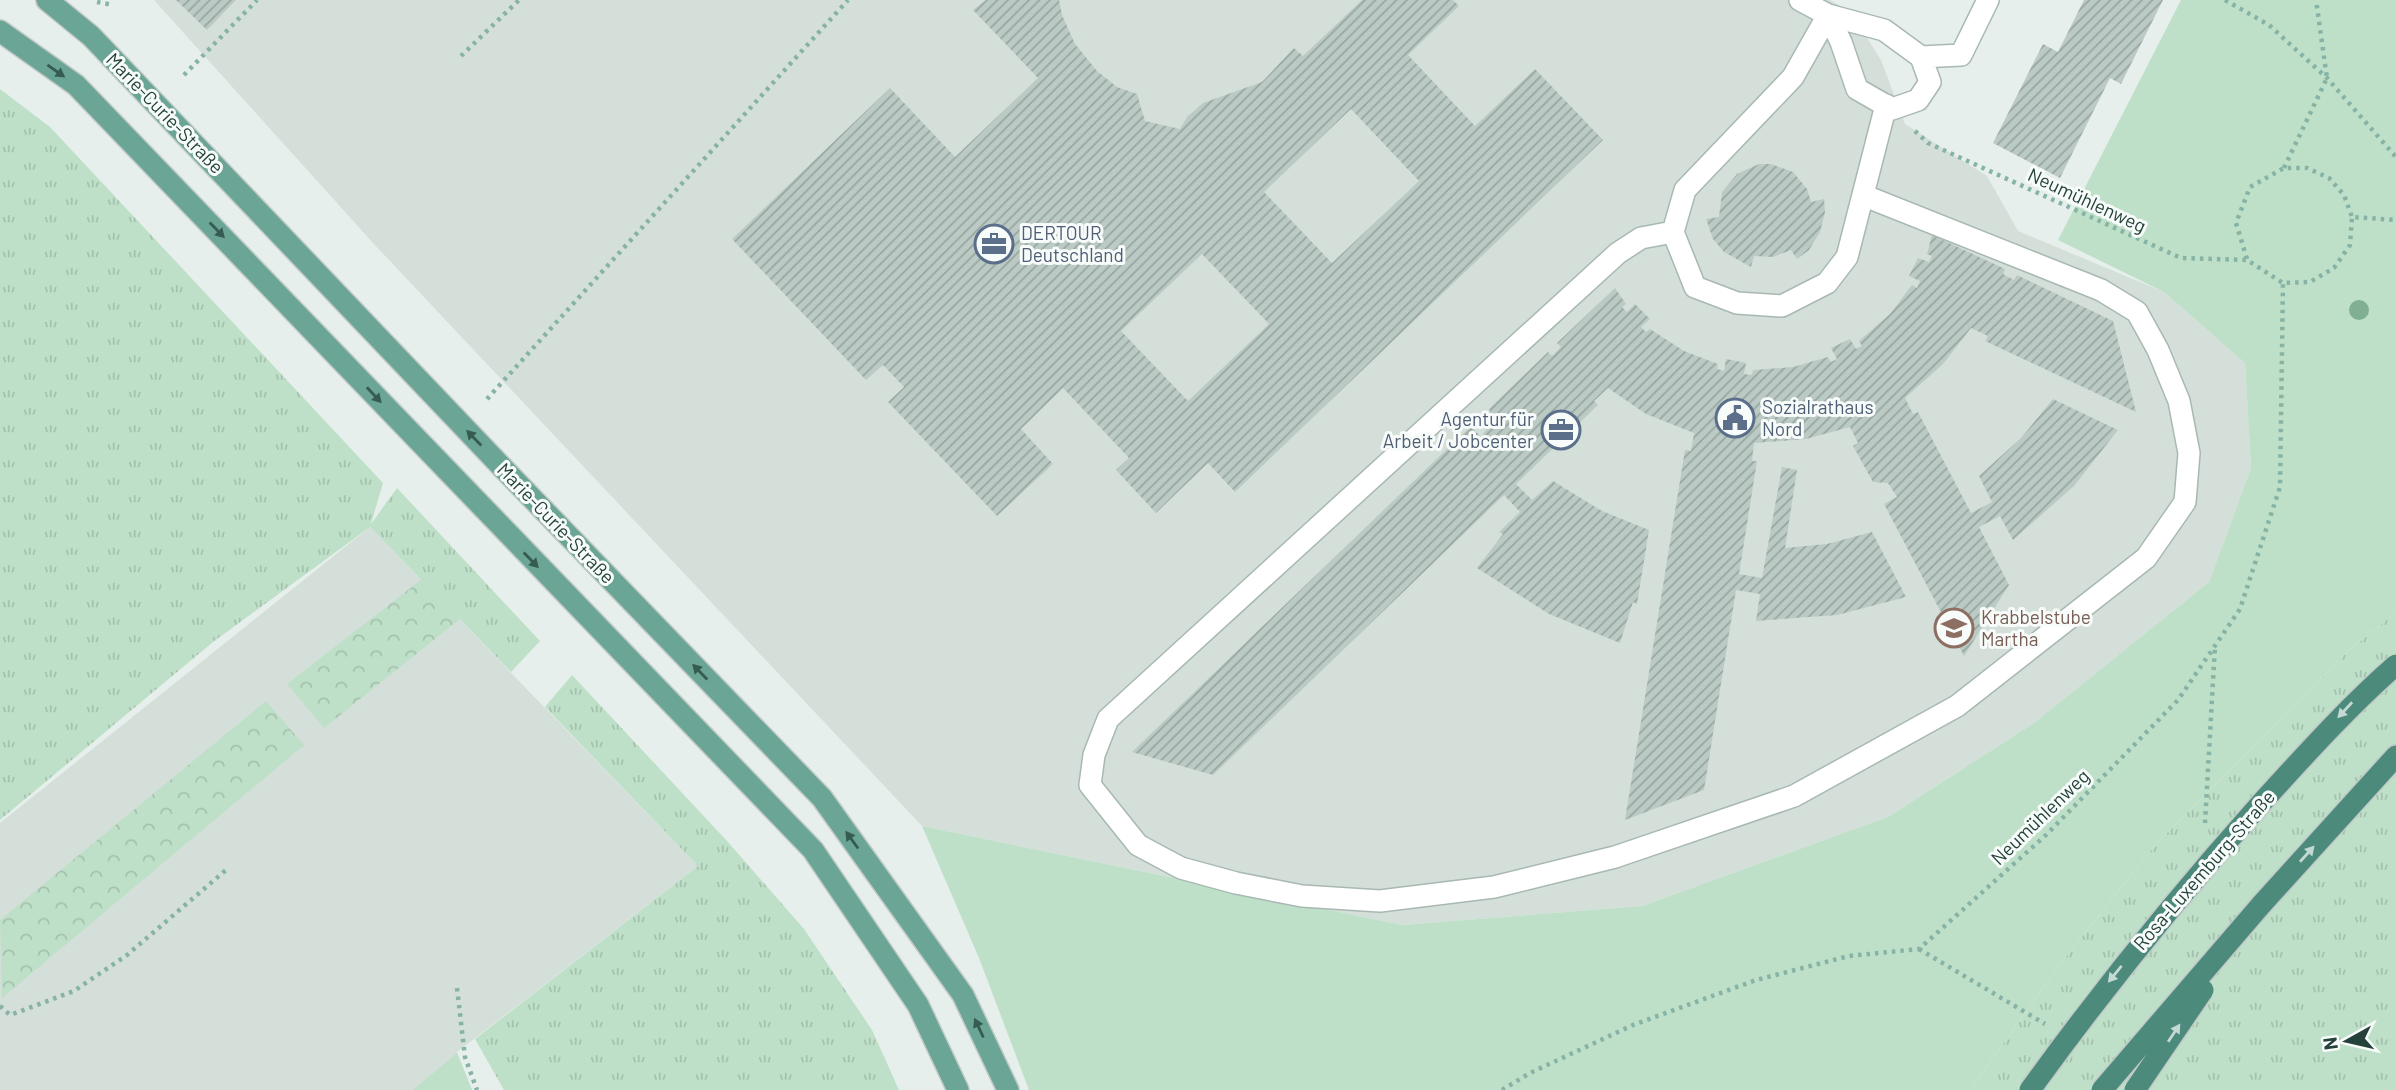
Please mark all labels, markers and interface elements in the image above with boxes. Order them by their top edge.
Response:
street label: Marie-Curie-Straße [102,47,229,178]
one-way arrow [47,64,65,78]
street label: Neumühlenweg [2025,162,2150,237]
one-way arrow [209,221,225,238]
place label: DERTOUR Deutschland [1021,221,1124,266]
office icon: DERTOUR Deutschland [973,223,1015,265]
one-way arrow [366,386,382,404]
place label: Sozialrathaus Nord [1762,395,1874,440]
public building icon: Sozialrathaus Nord [1714,397,1756,439]
place label: Agentur für Arbeit / Jobcenter [1383,407,1534,452]
office icon: Agentur für Arbeit / Jobcenter [1540,409,1582,451]
one-way arrow [466,430,482,447]
street label: Marie-Curie-Straße [493,457,620,588]
one-way arrow [522,551,538,568]
place label: Krabbelstube Martha [1981,605,2091,650]
school or university icon: Krabbelstube Martha [1933,607,1975,649]
one-way arrow [691,663,708,680]
one-way arrow [2338,701,2354,718]
street label: Neumühlenweg [1986,764,2094,869]
street label: Rosa-Luxemburg-Straße [2128,785,2279,954]
one-way arrow [845,831,859,849]
one-way arrow [2298,846,2314,863]
one-way arrow [2108,964,2123,982]
north arrow [2312,1006,2382,1076]
one-way arrow [973,1018,985,1038]
one-way arrow [2167,1024,2180,1043]
text: N [2317,1036,2342,1051]

